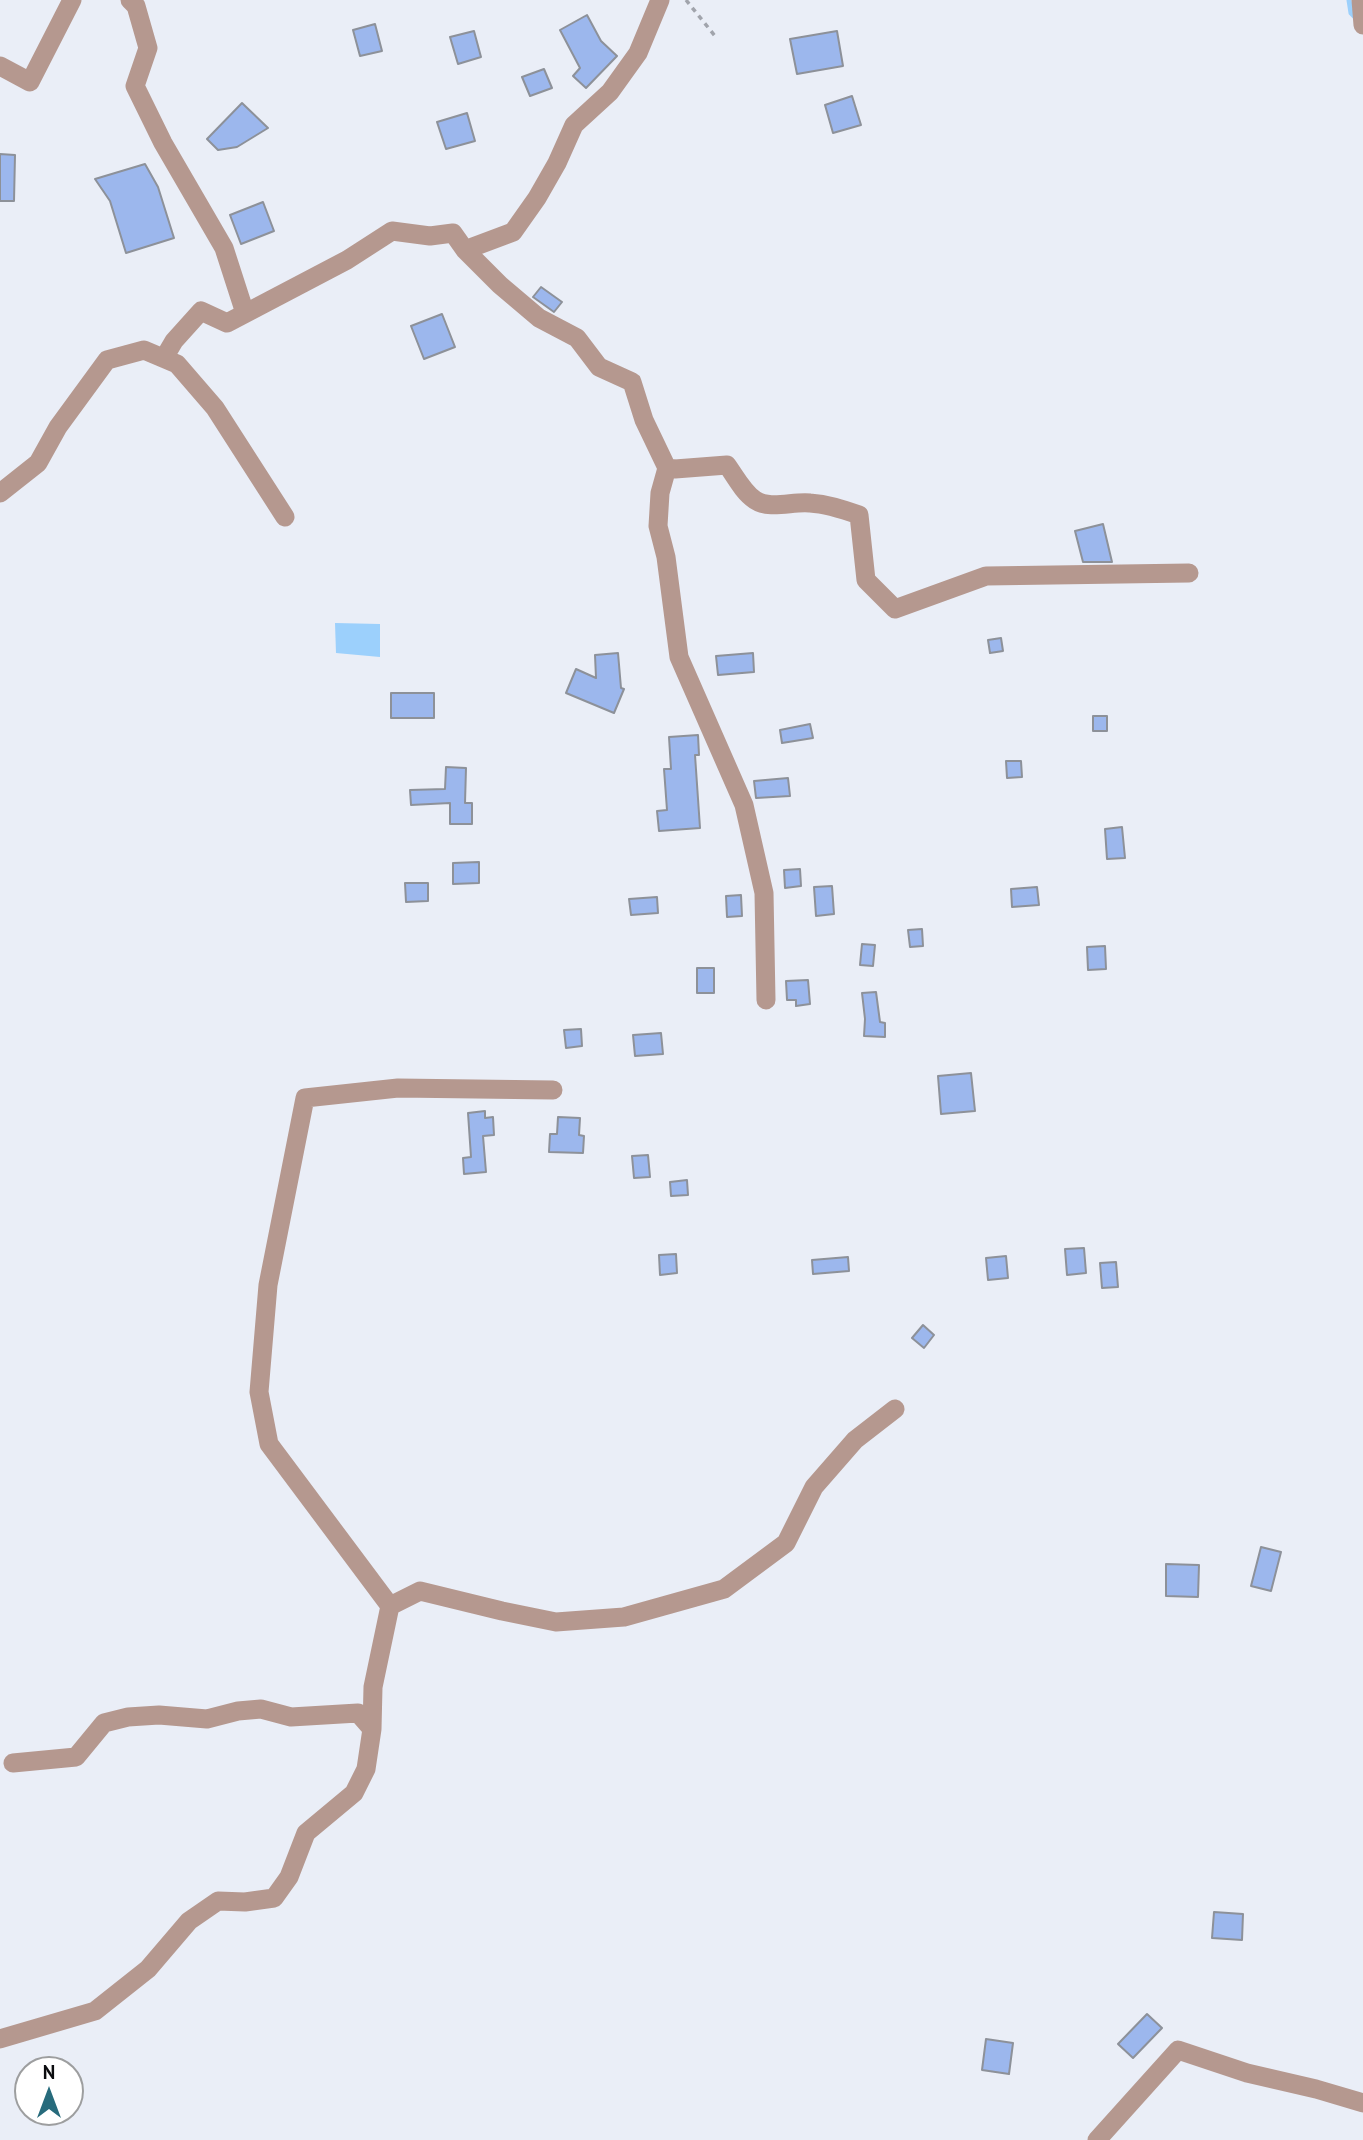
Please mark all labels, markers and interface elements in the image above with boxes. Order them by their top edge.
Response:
north arrow [14,2056,84,2126]
text: N [43,2060,55,2084]

